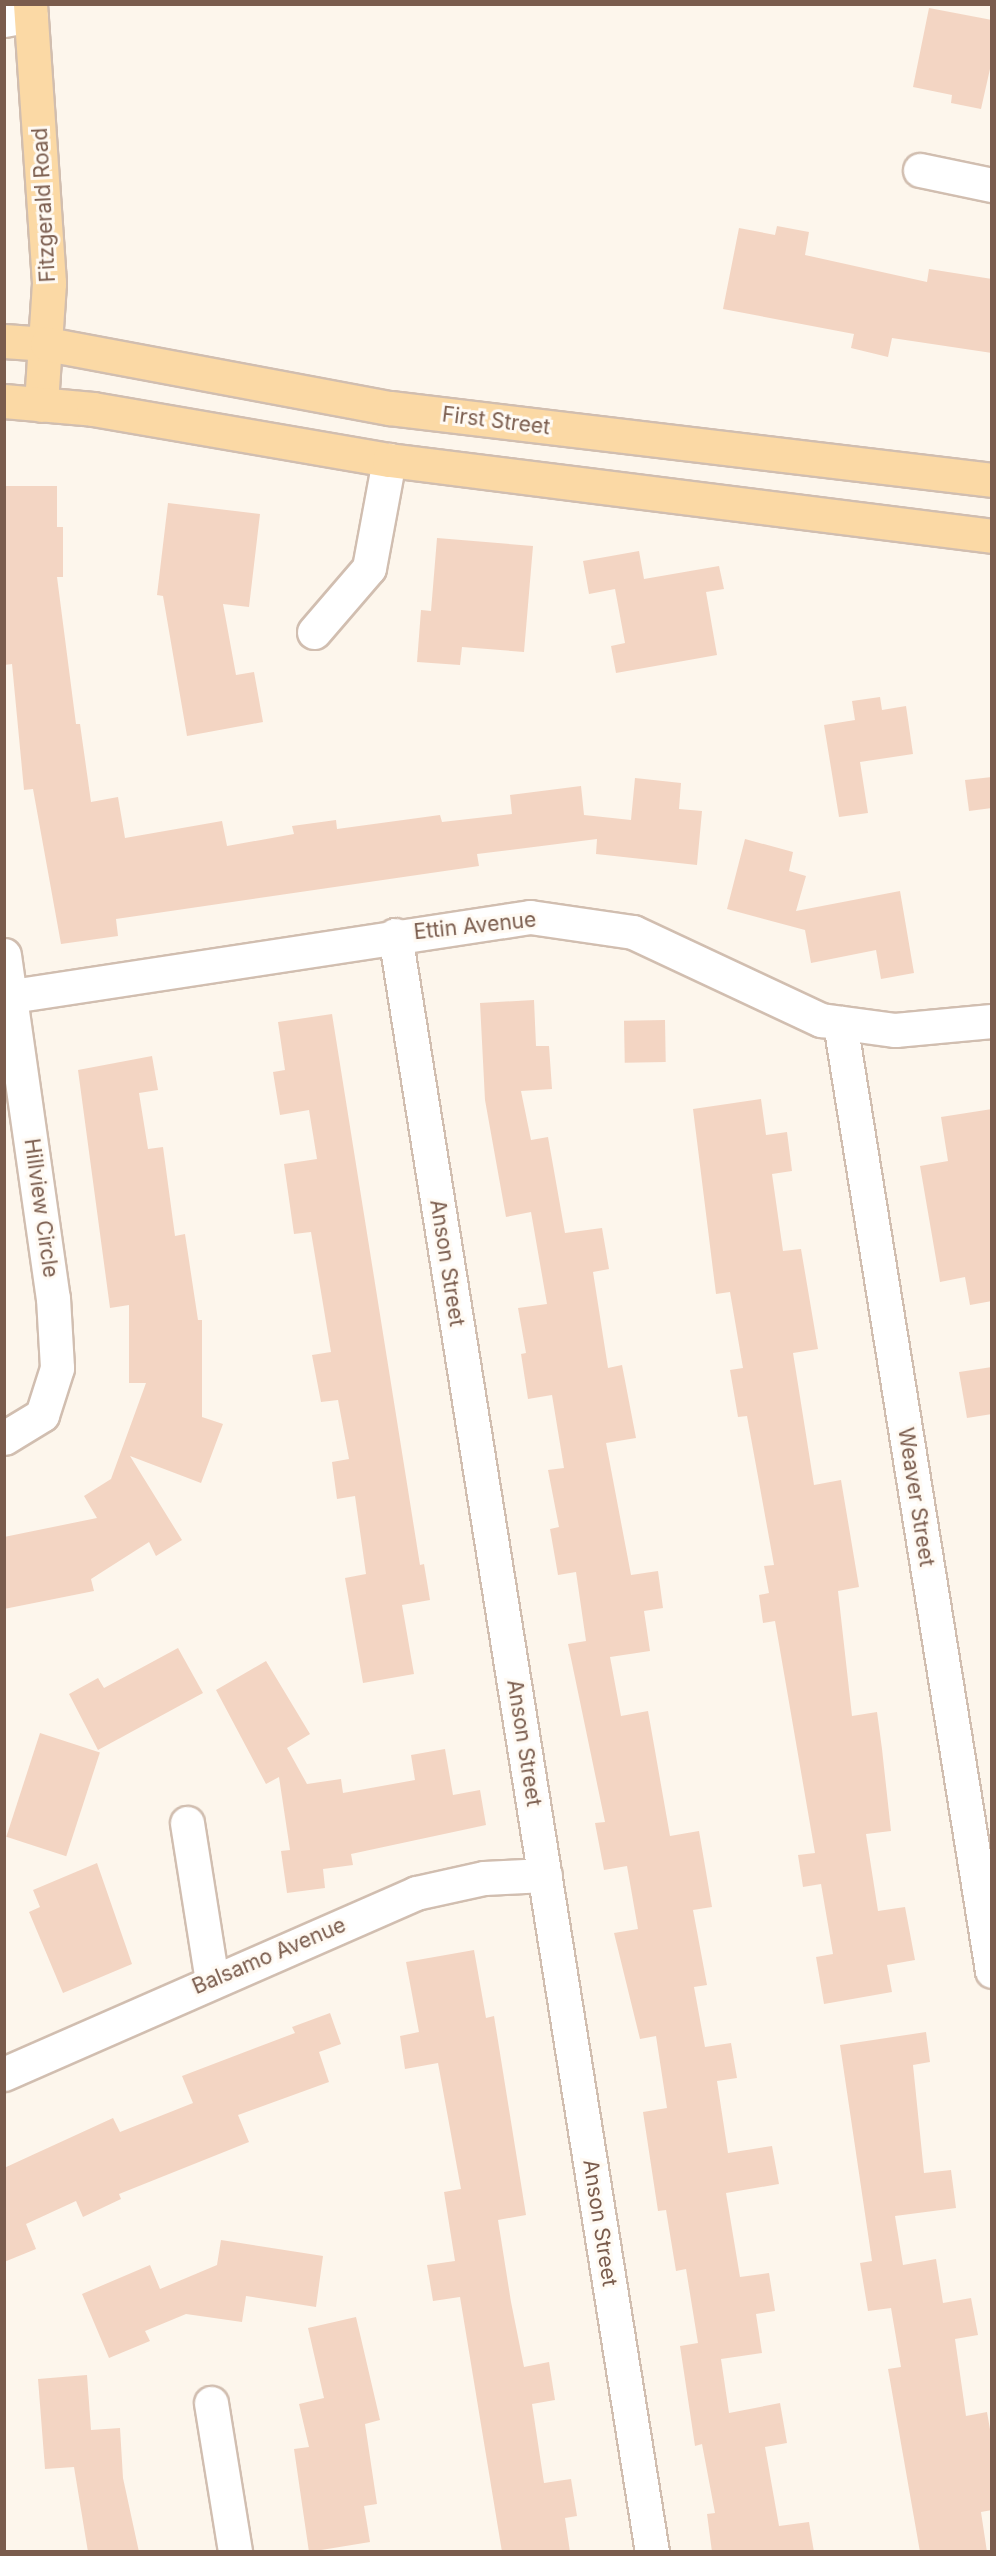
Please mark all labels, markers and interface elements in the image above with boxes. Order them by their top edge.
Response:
street label: Fitzgerald Road [27,127,61,283]
street label: First Street [441,402,551,440]
street label: Ettin Avenue [413,907,537,945]
street label: Hillview Circle [19,1137,63,1279]
street label: Anson Street [425,1198,469,1328]
street label: Weaver Street [893,1426,939,1568]
street label: Anson Street [502,1678,546,1808]
street label: Balsamo Avenue [189,1912,349,2000]
street label: Anson Street [578,2158,622,2288]

